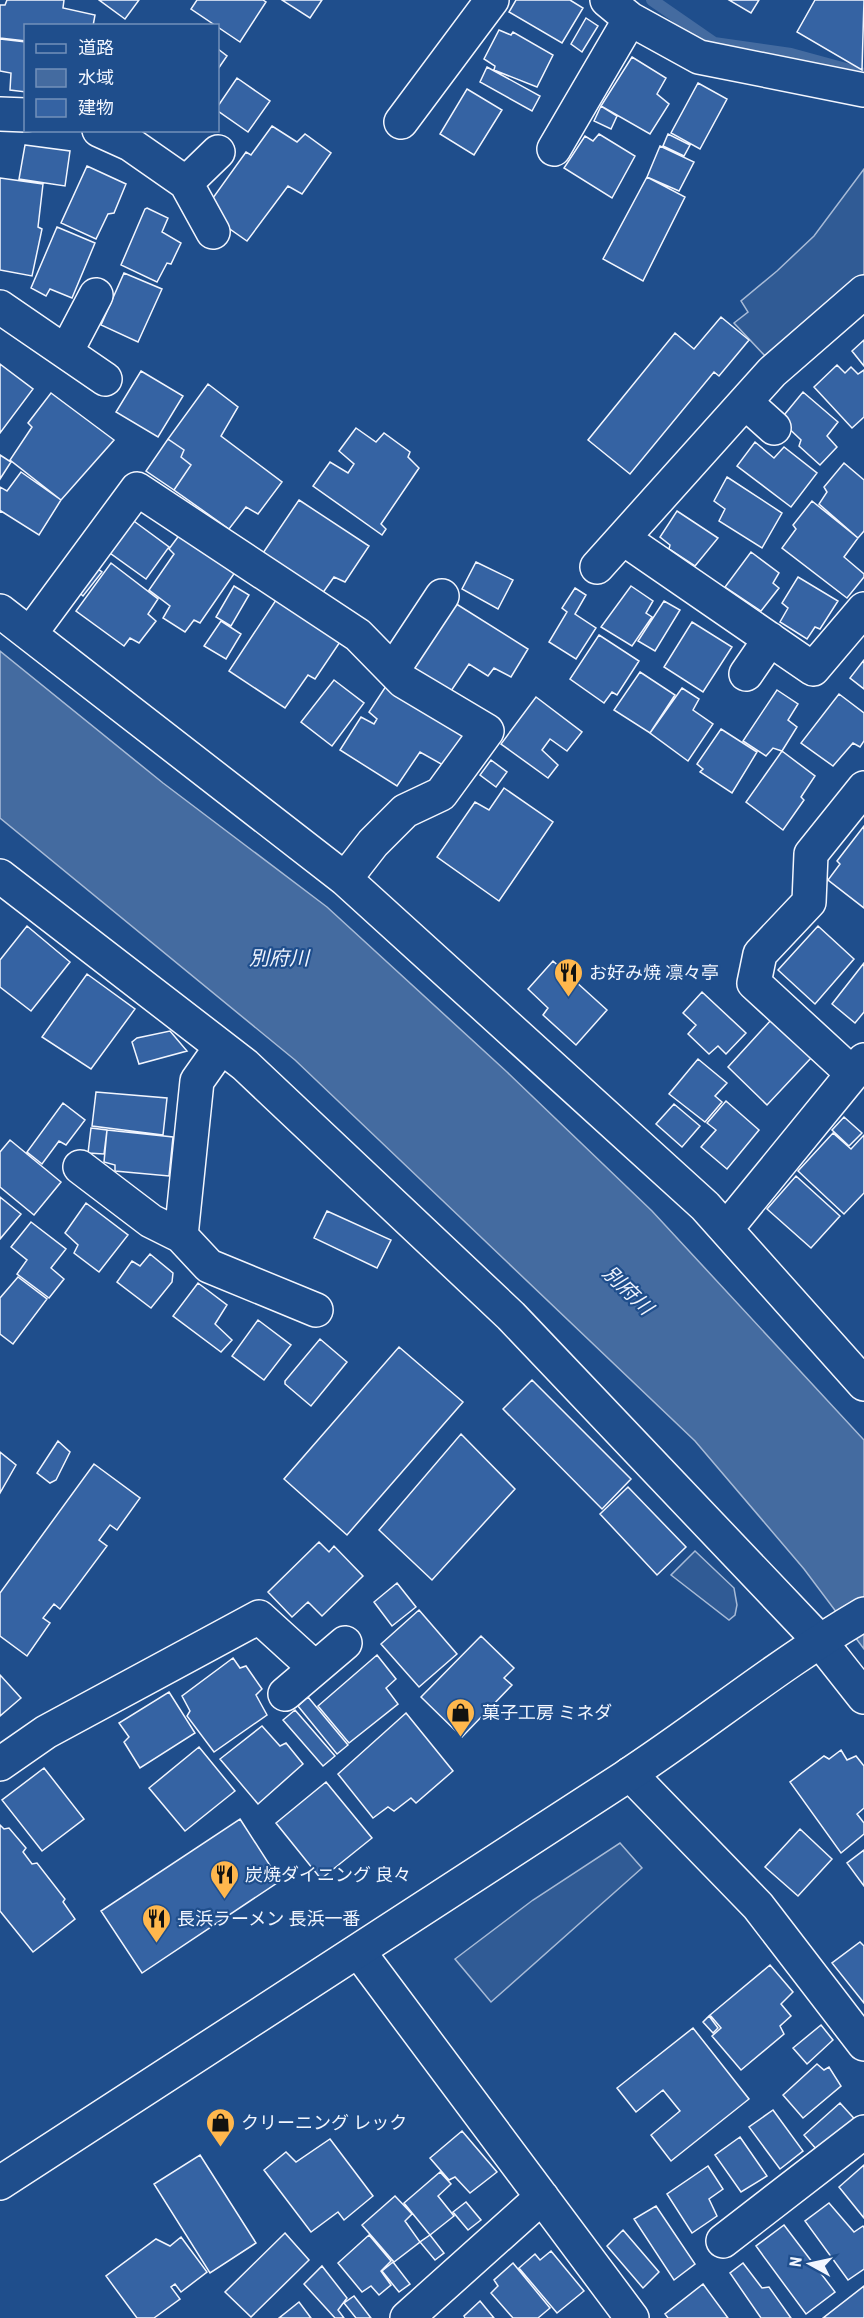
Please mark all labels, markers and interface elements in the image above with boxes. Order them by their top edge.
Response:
legend [24,24,219,132]
text: 道路 [78,37,114,58]
text: 水域 [78,67,114,88]
text: 建物 [78,97,114,118]
water label: 別府川 [249,946,311,970]
restaurant icon: お好み焼 凛々亭 [552,956,584,998]
place label: お好み焼 凛々亭 [589,962,719,983]
water label: 別府川 [598,1261,659,1321]
shop icon: 菓子工房 ミネダ [445,1696,477,1738]
place label: 菓子工房 ミネダ [482,1702,612,1723]
restaurant icon: 炭焼ダイニング 良々 [208,1858,240,1900]
place label: 炭焼ダイニング 良々 [245,1864,411,1885]
restaurant icon: 長浜ラーメン 長浜一番 [140,1902,172,1944]
place label: 長浜ラーメン 長浜一番 [177,1908,360,1929]
shop icon: クリーニング レック [204,2106,236,2148]
place label: クリーニング レック [241,2112,407,2133]
north arrow [780,2234,840,2294]
text: N [786,2256,806,2268]

